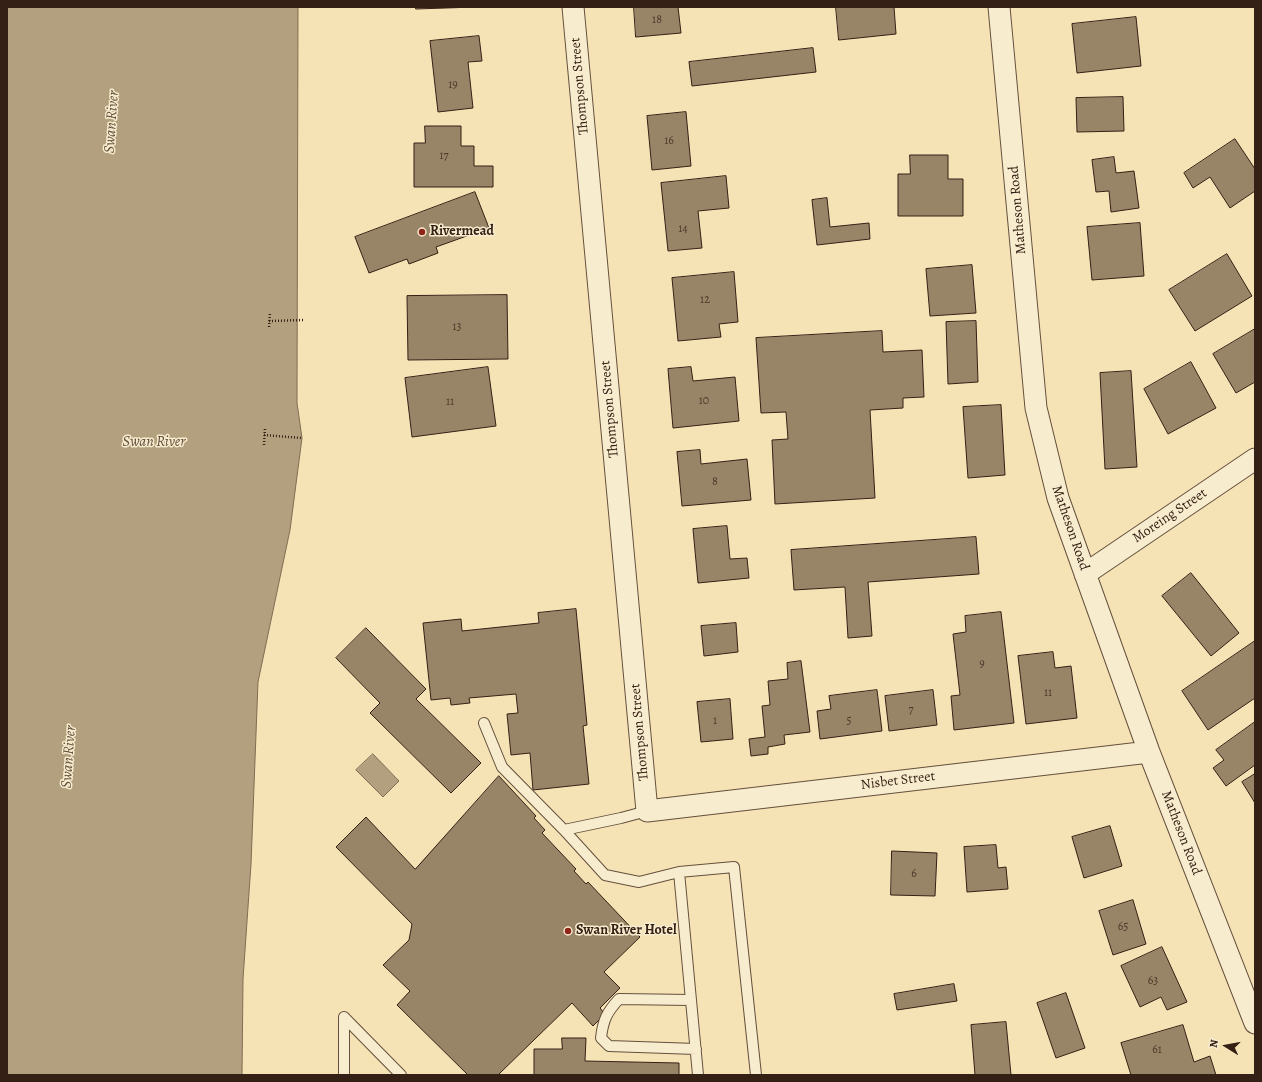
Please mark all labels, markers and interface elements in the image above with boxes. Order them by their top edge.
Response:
house number: 18 [652,13,662,27]
street label: Thompson Street [567,37,593,135]
house number: 19 [448,78,458,92]
water label: Swan River [101,90,123,154]
house number: 16 [664,134,674,148]
house number: 17 [439,149,449,163]
street label: Matheson Road [1006,165,1030,255]
house number: 14 [678,222,688,236]
place label: Rivermead [430,224,494,240]
marker: Rivermead [417,227,427,237]
house number: 12 [700,293,710,307]
house number: 13 [452,320,462,334]
street label: Thompson Street [597,360,623,458]
house number: 10 [699,394,709,408]
house number: 11 [446,395,454,409]
water label: Swan River [123,433,185,451]
house number: 8 [712,475,718,489]
street label: Matheson Road [1048,483,1092,573]
street label: Moreing Street [1130,485,1210,547]
house number: 9 [979,657,985,671]
street label: Thompson Street [627,683,653,781]
house number: 11 [1044,686,1052,700]
house number: 7 [908,703,914,717]
house number: 1 [713,714,717,728]
house number: 5 [846,714,852,728]
water label: Swan River [58,725,80,789]
street label: Nisbet Street [860,768,936,794]
street label: Matheson Road [1157,789,1205,877]
house number: 6 [911,867,917,881]
house number: 65 [1118,920,1128,934]
place label: Swan River Hotel [576,923,677,939]
marker: Swan River Hotel [563,926,573,936]
house number: 63 [1148,974,1158,988]
north arrow [1206,1026,1246,1066]
text: N [1206,1038,1222,1049]
house number: 61 [1152,1043,1162,1057]

